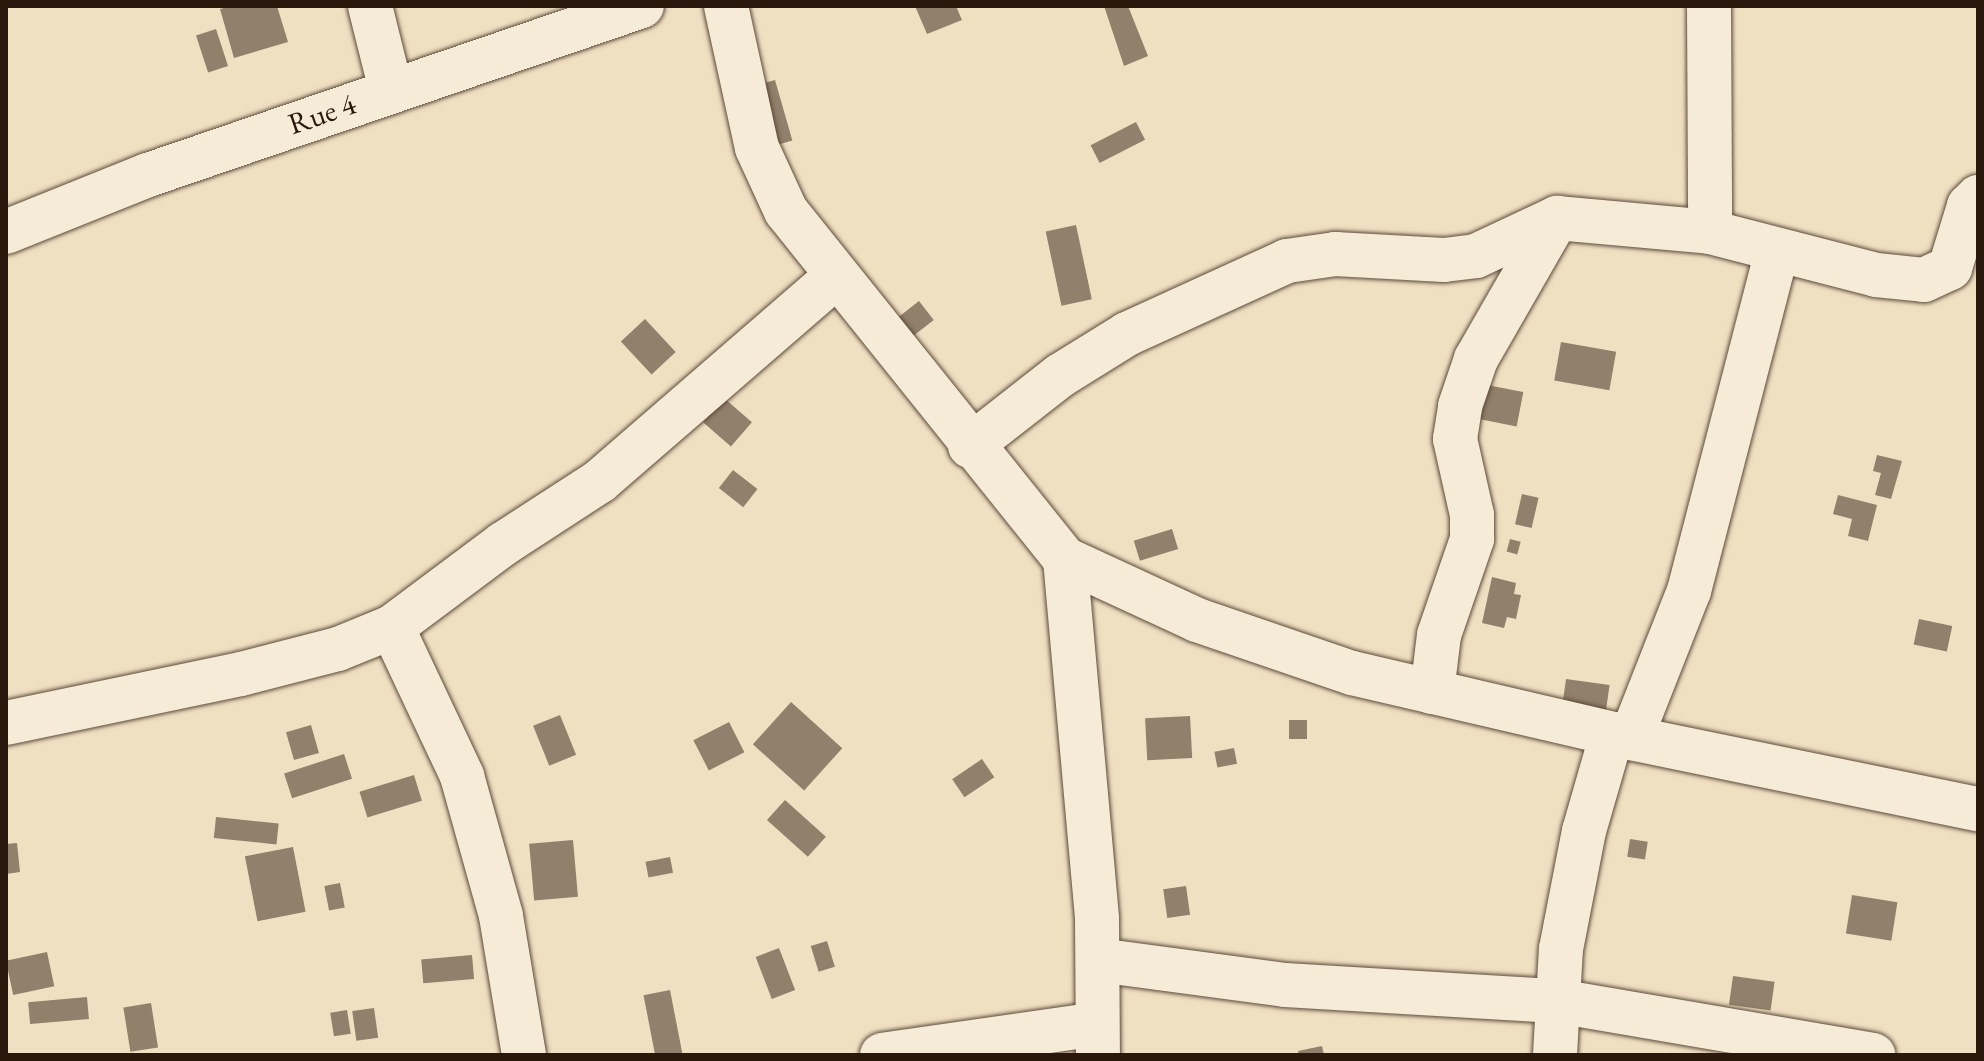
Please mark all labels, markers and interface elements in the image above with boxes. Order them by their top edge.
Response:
street label: Rue 4 [283,86,361,142]

